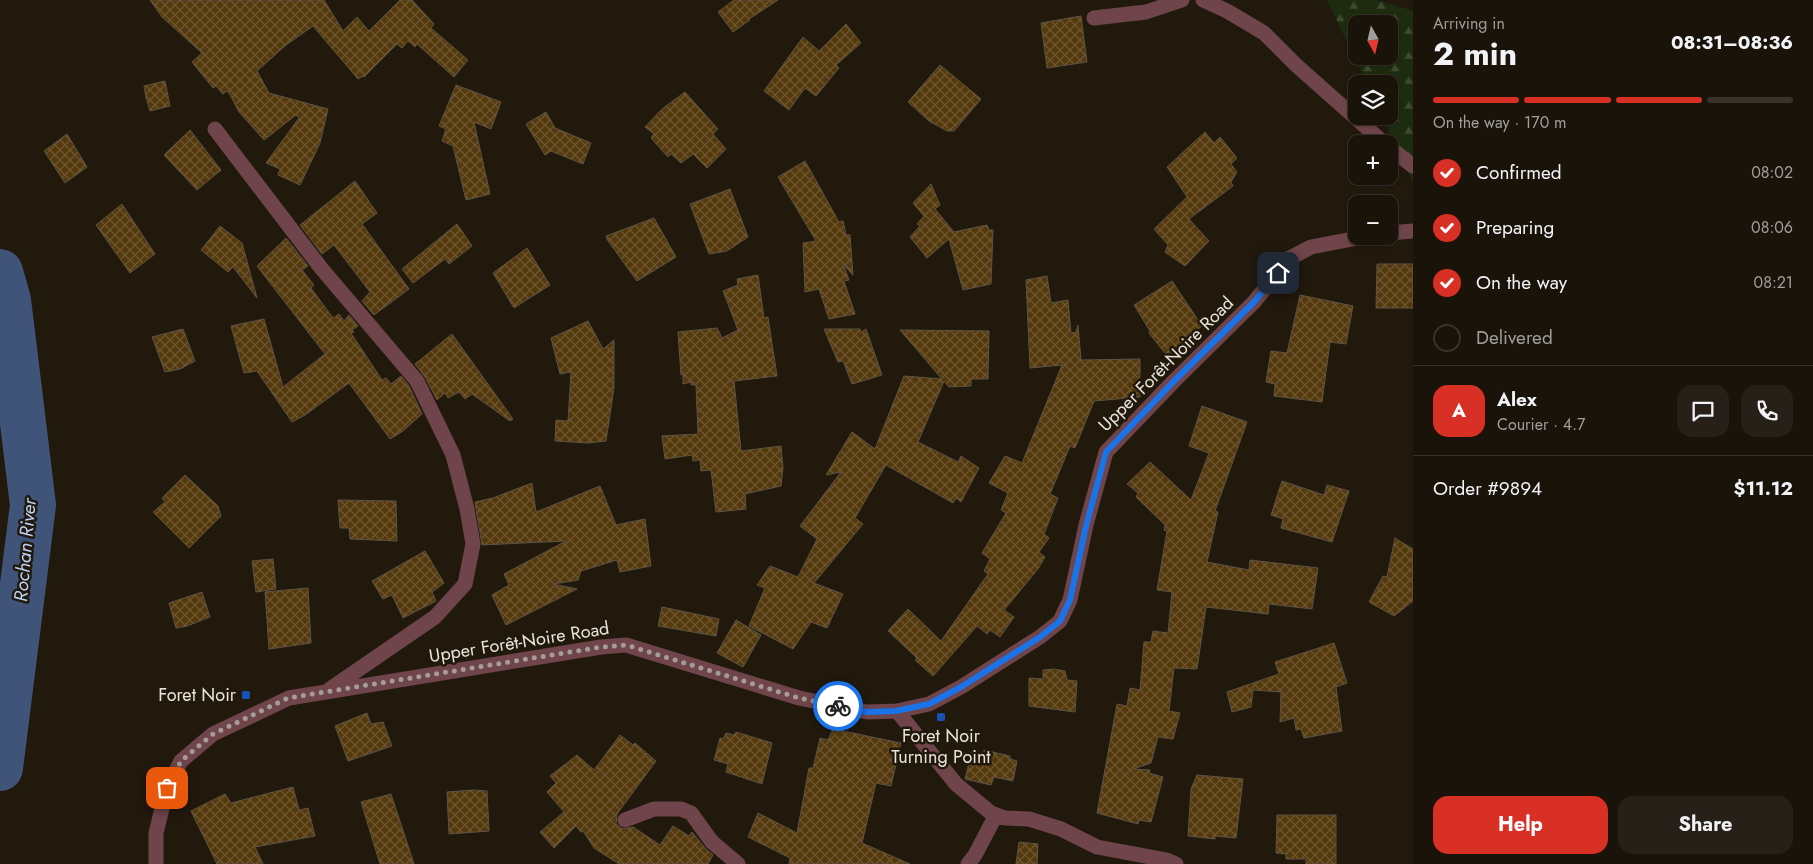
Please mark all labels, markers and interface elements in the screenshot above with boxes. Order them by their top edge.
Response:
text: Arriving in [1433,12,1505,35]
north arrow [1348,15,1398,65]
map controls [1348,15,1398,245]
text: 08:31–08:36 [1671,29,1793,56]
text: 2 min [1433,31,1517,77]
button: layers [1348,75,1398,125]
text: On the way · 170 m [1433,111,1567,134]
button: + [1348,135,1398,185]
icon: check [1433,159,1461,187]
text: Confirmed [1476,159,1562,186]
text: 08:02 [1751,161,1793,184]
button: − [1348,195,1398,245]
icon: check [1433,214,1461,242]
text: Preparing [1476,214,1554,241]
text: 08:06 [1751,216,1793,239]
pin [1257,252,1299,294]
icon: home [1264,259,1292,287]
icon: check [1433,269,1461,297]
text: On the way [1476,269,1567,296]
text: 08:21 [1754,271,1793,294]
street label: Upper Forêt-Noire Road [1092,290,1240,438]
text: Delivered [1476,324,1553,351]
button: chat [1677,385,1729,437]
button: phone [1741,385,1793,437]
text: Alex [1497,386,1537,413]
text: A [1452,397,1466,424]
text: Courier · 4.7 [1497,413,1585,436]
text: Order #9894 [1433,475,1542,502]
text: $11.12 [1734,475,1793,502]
water label: Rochan River [7,496,43,603]
street label: Upper Forêt-Noire Road [427,615,611,669]
courier [813,681,863,731]
place label: Foret Noir [158,682,237,708]
marker: Foret Noir [240,689,252,701]
icon: bike [824,692,852,720]
marker: Foret Noir Turning Point [935,711,947,723]
place label: Foret Noir Turning Point [891,723,991,770]
pin [146,767,188,809]
icon: bag [153,774,181,802]
button: Help [1433,796,1608,854]
button: Share [1618,796,1793,854]

